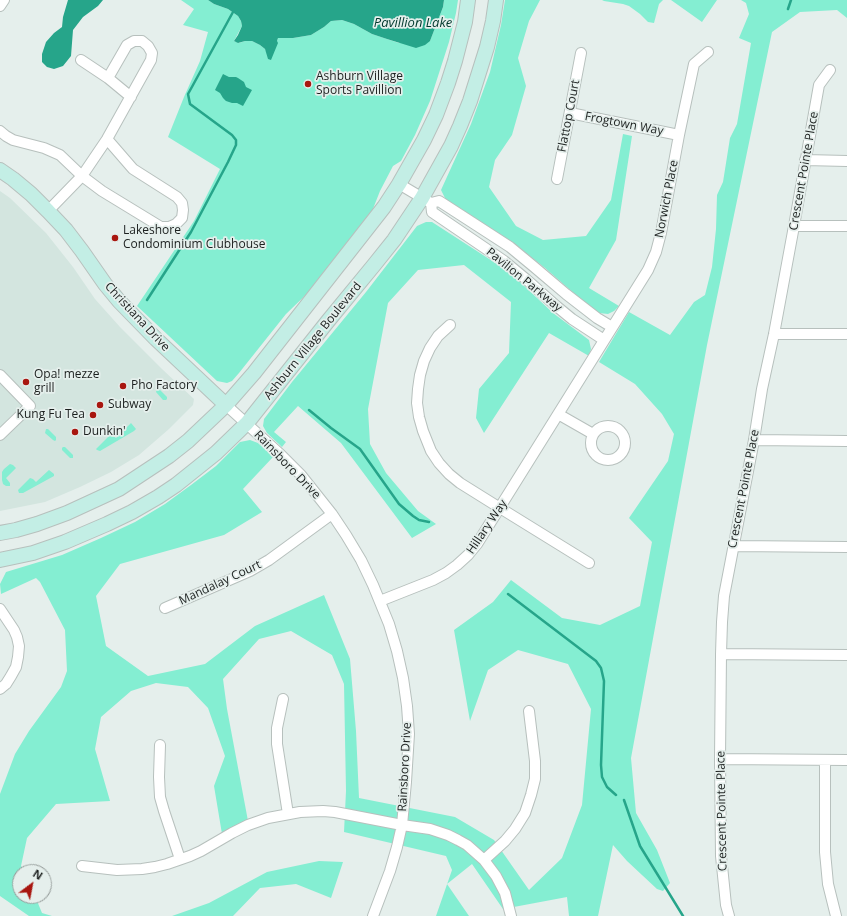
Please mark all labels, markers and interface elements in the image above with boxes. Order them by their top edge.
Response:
water label: Pavillion Lake [374,15,452,31]
place label: Ashburn Village Sports Pavillion [316,70,403,98]
marker: Ashburn Village Sports Pavillion [303,79,313,89]
street label: Flattop Court [555,79,583,153]
street label: Frogtown Way [583,109,665,139]
street label: Crescent Pointe Place [786,110,822,232]
street label: Norwich Place [652,159,682,239]
place label: Lakeshore Condominium Clubhouse [123,224,265,252]
marker: Lakeshore Condominium Clubhouse [110,233,120,243]
street label: Pavilion Parkway [483,245,565,315]
street label: Ashburn Village Boulevard [261,279,365,403]
street label: Christiana Drive [101,280,173,354]
place label: Opa! mezze grill [34,368,99,396]
marker: Opa! mezze grill [21,377,31,387]
place label: Pho Factory [131,379,197,393]
marker: Pho Factory [118,381,128,391]
place label: Subway [108,398,151,412]
marker: Subway [95,400,105,410]
place label: Kung Fu Tea [17,408,85,422]
marker: Kung Fu Tea [88,410,98,420]
place label: Dunkin' [83,425,126,439]
marker: Dunkin' [70,427,80,437]
street label: Rainsboro Drive [251,428,323,502]
street label: Crescent Pointe Place [725,428,763,550]
street label: Hillary Way [464,497,510,557]
street label: Mandalay Court [177,558,263,608]
street label: Rainsboro Drive [395,722,415,812]
street label: Crescent Pointe Place [714,751,730,871]
north arrow [12,864,52,904]
text: N [30,866,46,883]

